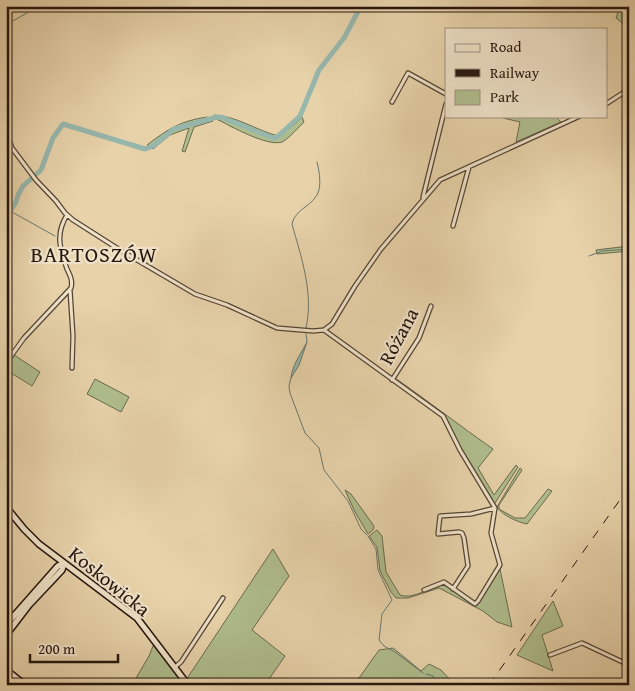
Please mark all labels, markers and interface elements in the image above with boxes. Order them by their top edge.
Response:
legend [445,28,608,118]
text: Road [490,36,521,57]
text: Railway [490,62,540,83]
text: Park [490,86,519,107]
district label: BARTOSZÓW [30,238,158,270]
street label: Różana [371,302,425,370]
street label: Koskowicka [63,539,157,623]
scale bar [30,631,118,663]
text: 200 m [38,638,76,659]

